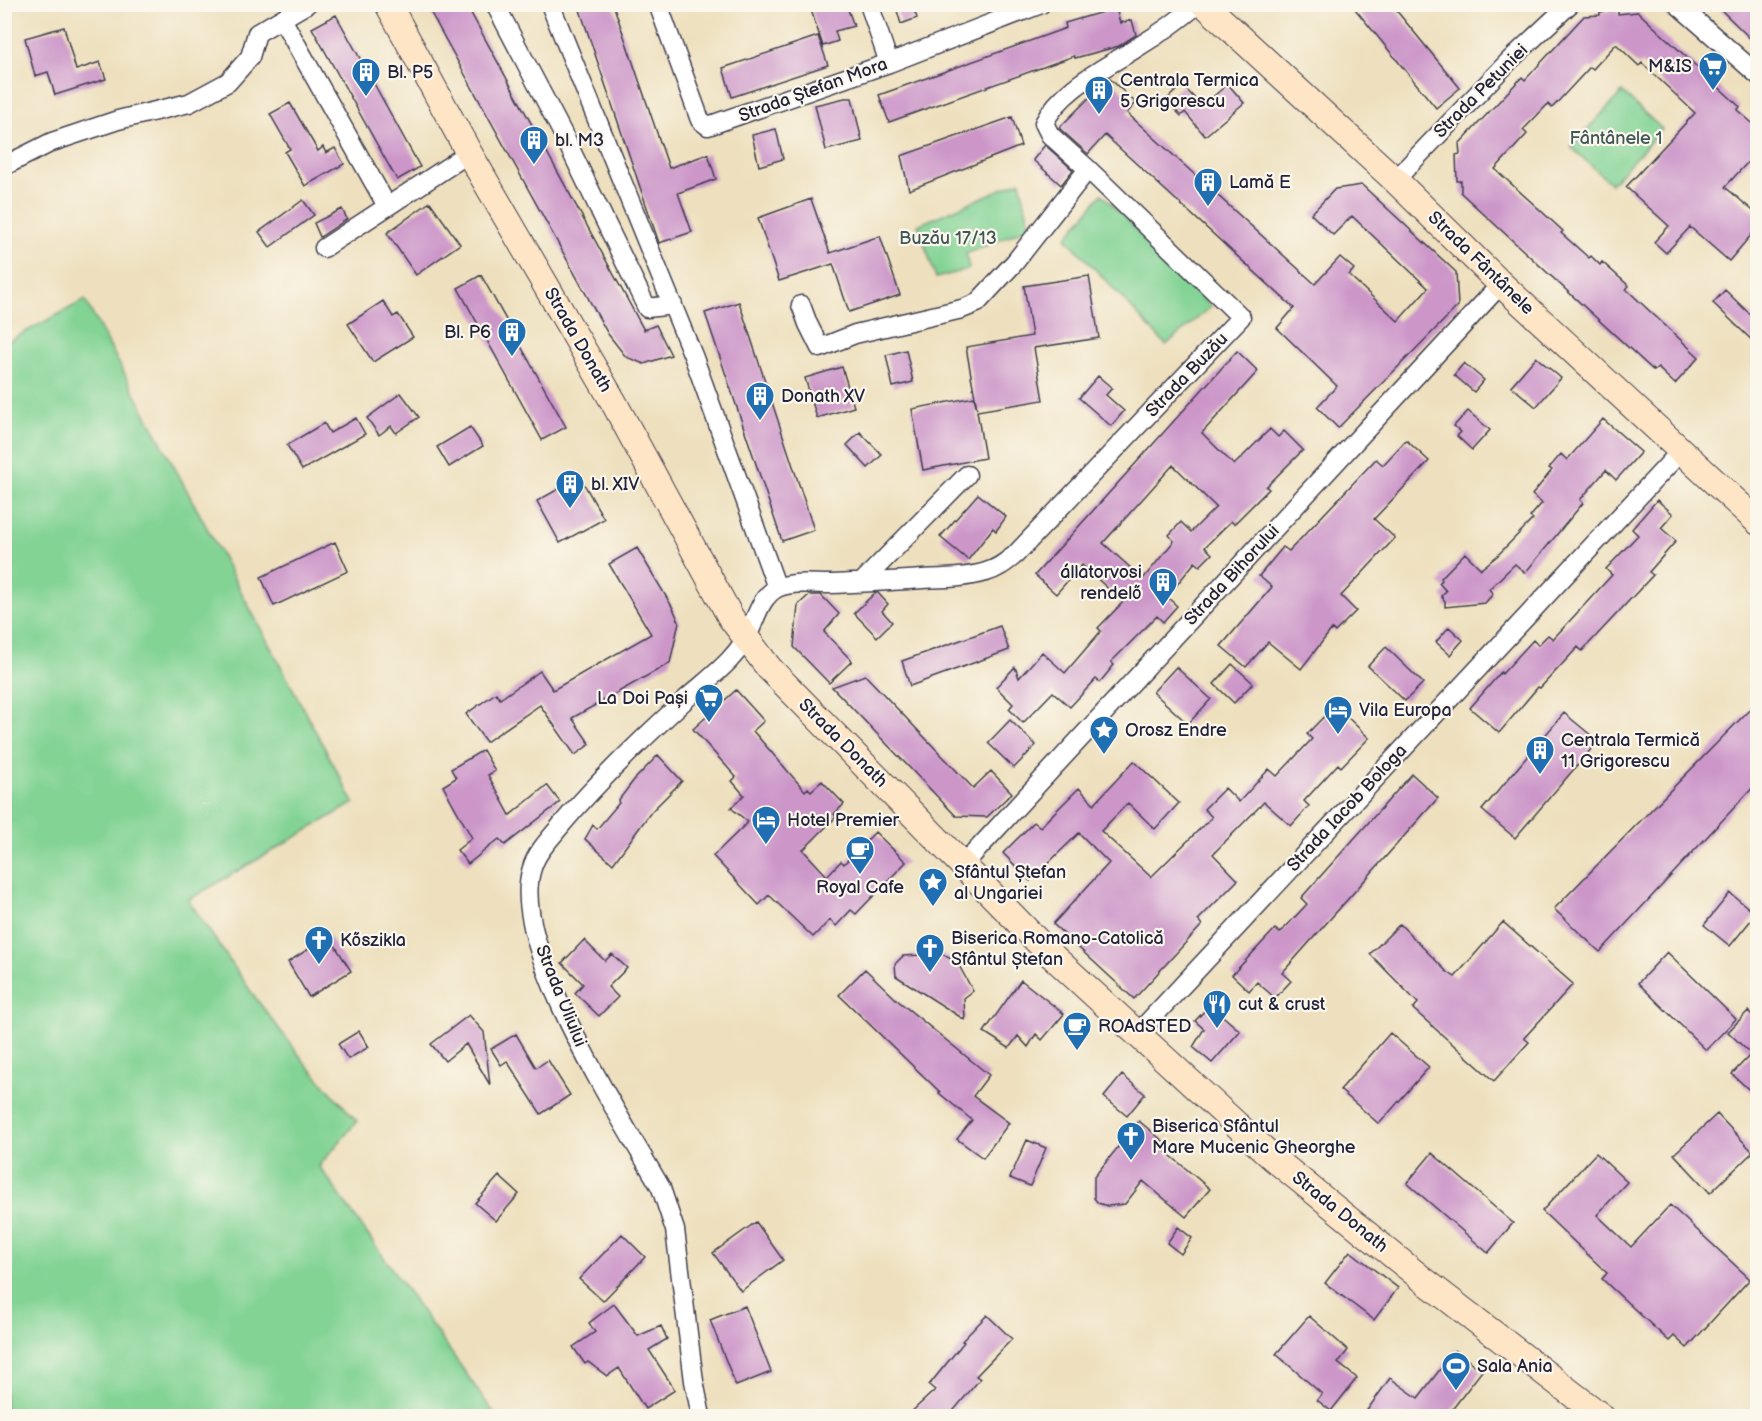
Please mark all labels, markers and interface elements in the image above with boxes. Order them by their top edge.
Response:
street label: Strada Petuniei [1430,40,1532,142]
supermarket icon: M&IS [1697,50,1729,92]
street label: Strada Ștefan Mora [736,53,890,127]
building icon: Bl. P5 [350,56,382,98]
place label: M&IS [1648,56,1692,77]
place label: Bl. P5 [387,62,433,83]
place label: Centrala Termica 5 Grigorescu [1120,70,1259,112]
building icon: Centrala Termica 5 Grigorescu [1083,74,1115,116]
building icon: bl. M3 [518,124,550,166]
park label: Fântânele 1 [1570,128,1662,149]
place label: bl. M3 [555,130,604,151]
building icon: Lamă E [1192,166,1224,208]
place label: Lamă E [1229,172,1291,193]
street label: Strada Fântânele [1424,207,1539,319]
park label: Buzău 17/13 [899,228,997,249]
street label: Strada Donath [540,284,616,396]
building icon: Bl. P6 [496,316,528,358]
place label: Bl. P6 [444,322,491,343]
street label: Strada Buzău [1142,328,1232,422]
building icon: Donath XV [744,380,776,422]
place label: Donath XV [781,386,865,407]
building icon: bl. XIV [554,468,586,510]
place label: bl. XIV [591,474,639,495]
street label: Strada Bihorului [1180,520,1284,630]
place label: állatorvosi rendelő [1060,562,1142,604]
building icon: állatorvosi rendelő [1147,566,1179,608]
supermarket icon: La Doi Pași [693,682,725,724]
place label: La Doi Pași [597,688,688,709]
street label: Strada Donath [794,694,892,792]
hotel icon: Vila Europa [1322,694,1354,736]
place label: Vila Europa [1359,700,1452,721]
place icon: Orosz Endre [1088,714,1120,756]
place label: Orosz Endre [1125,720,1227,741]
place label: Centrala Termică 11 Grigorescu [1561,730,1700,772]
building icon: Centrala Termică 11 Grigorescu [1524,734,1556,776]
street label: Strada Iacob Bologa [1283,740,1411,876]
hotel icon: Hotel Premier [750,804,782,846]
place label: Hotel Premier [787,810,900,831]
cafe icon: Royal Cafe [844,834,876,876]
place label: Sfântul Ștefan al Ungariei [954,862,1066,904]
place icon: Sfântul Ștefan al Ungariei [917,866,949,908]
place label: Royal Cafe [816,877,904,898]
church icon: Kőszikla [303,924,335,966]
place label: Biserica Romano-Catolică Sfântul Ștefan [951,928,1164,970]
place label: Kőszikla [340,930,406,951]
church icon: Biserica Romano-Catolică Sfântul Ștefan [914,932,946,974]
street label: Strada Uliului [531,942,591,1050]
restaurant icon: cut & crust [1201,988,1233,1030]
place label: cut & crust [1238,994,1326,1015]
cafe icon: ROAdSTED [1061,1010,1093,1052]
place label: ROAdSTED [1098,1016,1191,1037]
place label: Biserica Sfântul Mare Mucenic Gheorghe [1152,1116,1356,1158]
church icon: Biserica Sfântul Mare Mucenic Gheorghe [1115,1120,1147,1162]
street label: Strada Donath [1288,1167,1392,1257]
sports icon: Sala Ania [1440,1350,1472,1392]
place label: Sala Ania [1477,1356,1553,1377]

